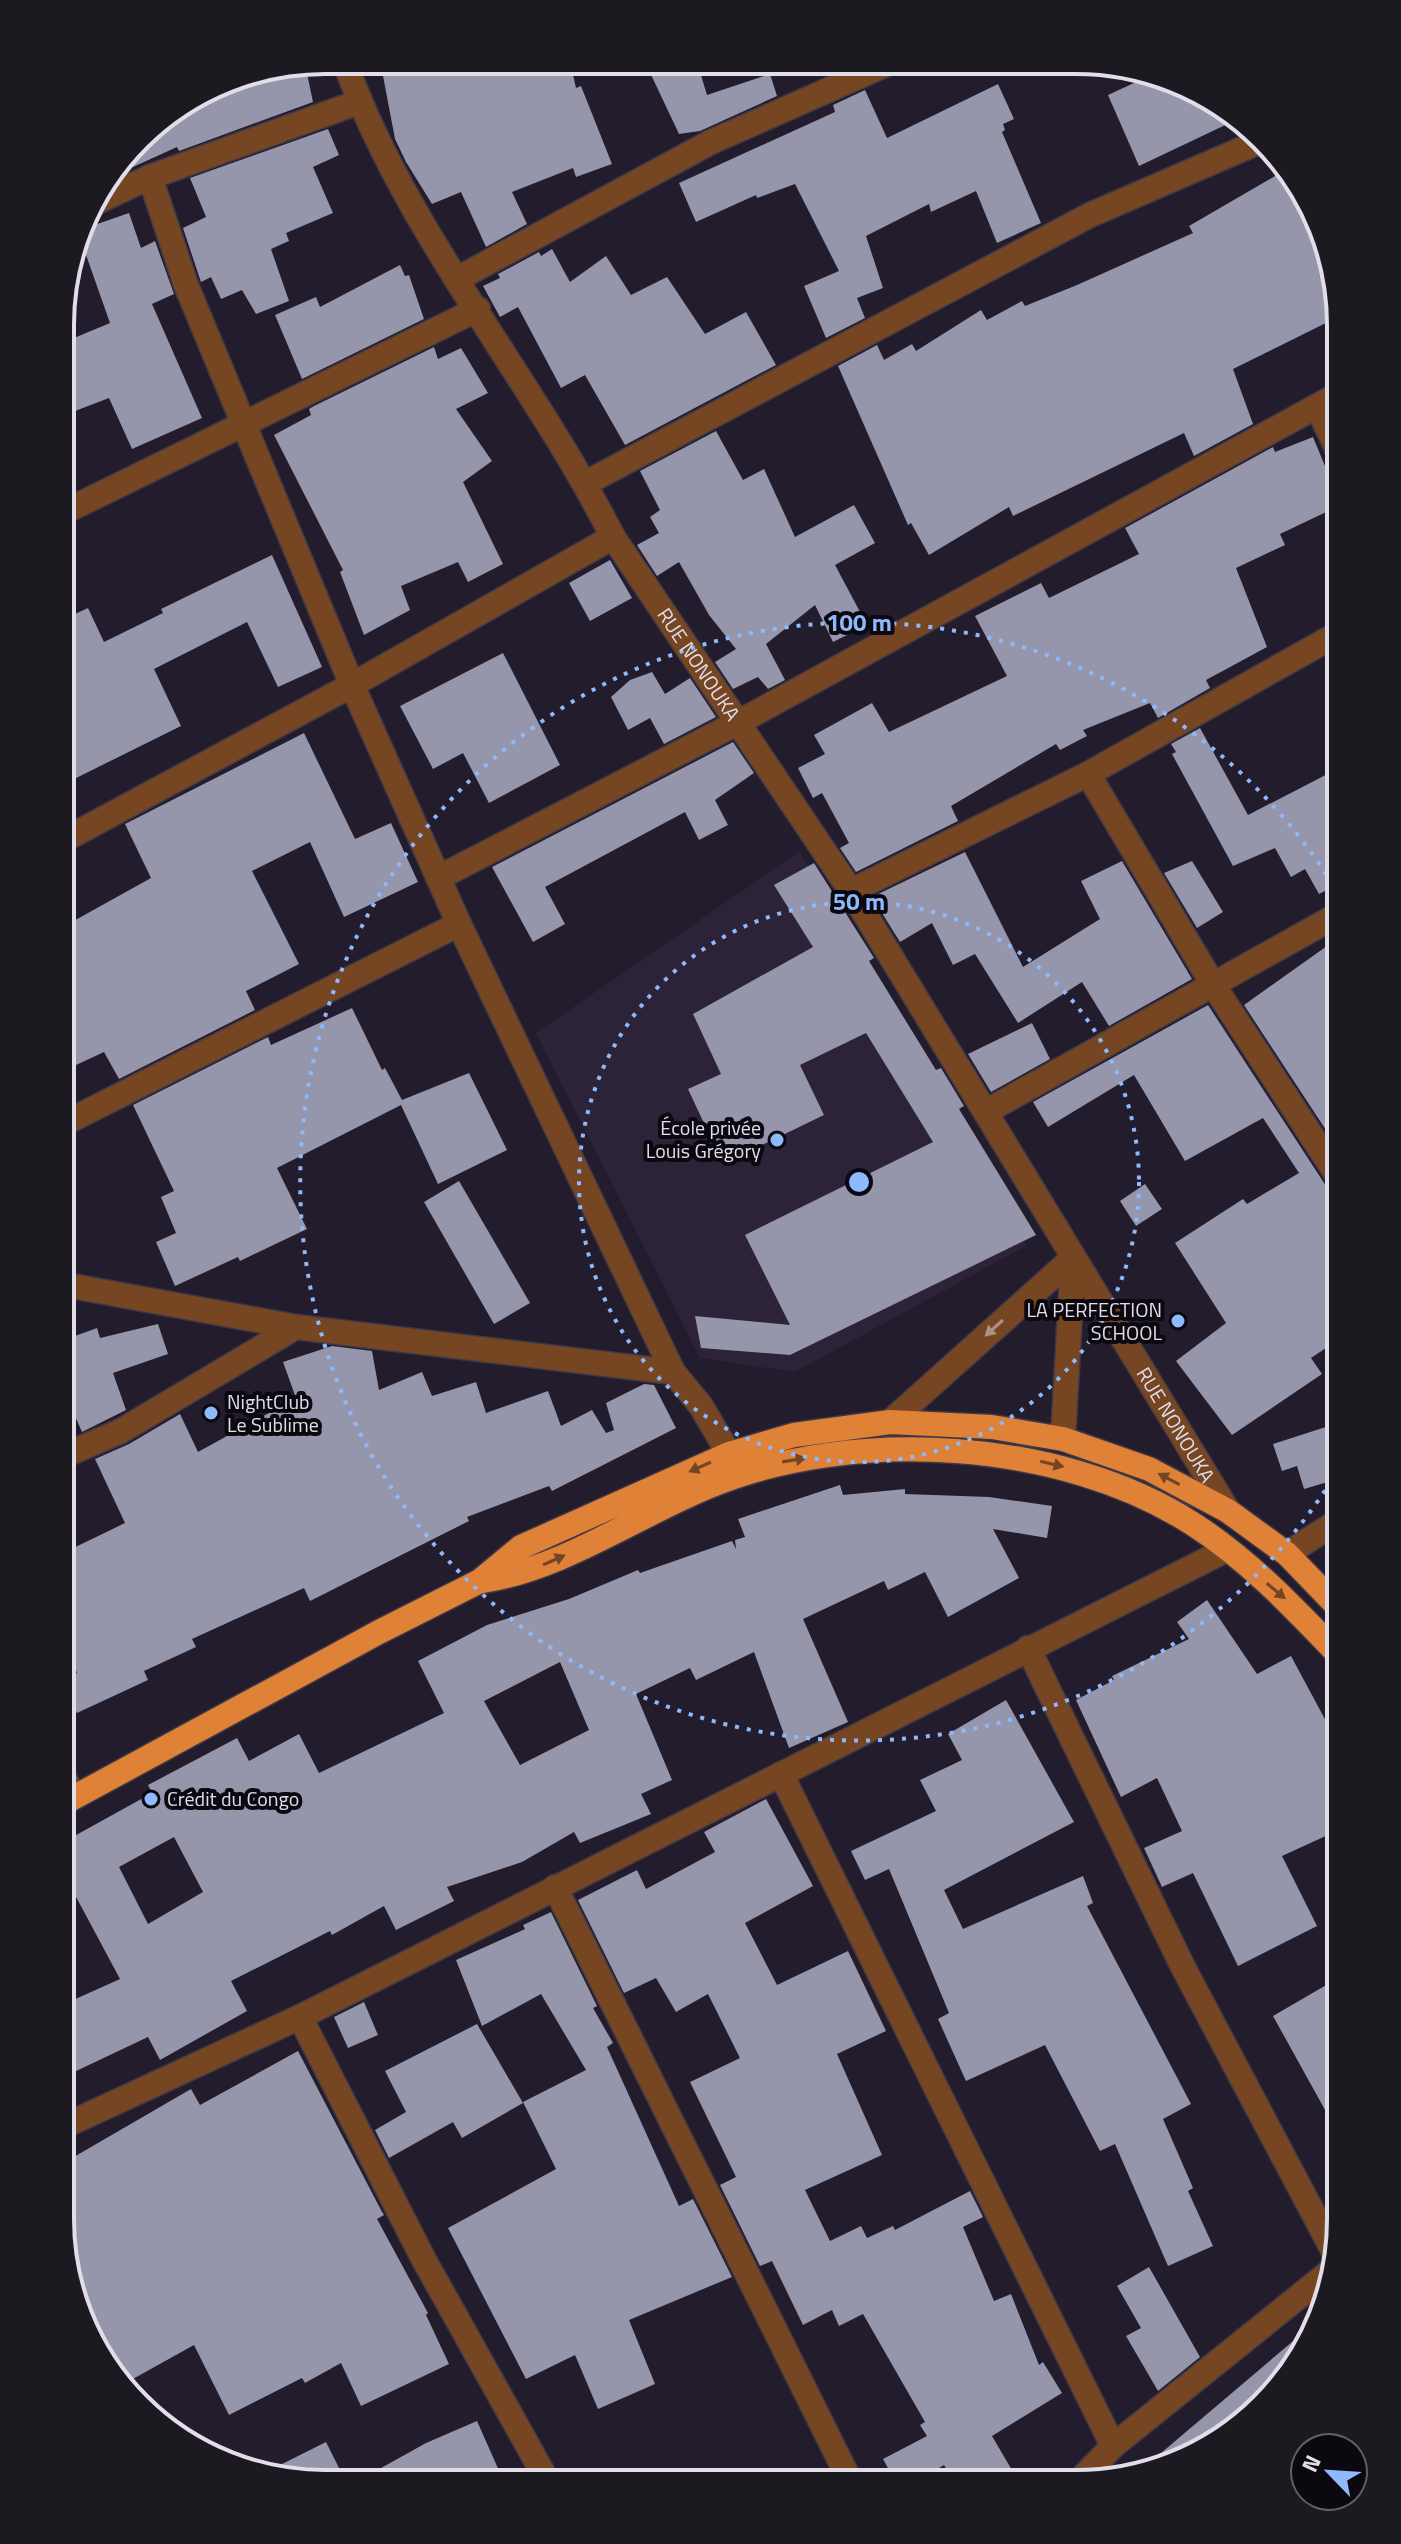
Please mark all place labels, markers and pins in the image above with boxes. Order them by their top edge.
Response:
place label: École privée Louis Grégory [646,1112,761,1166]
marker: École privée Louis Grégory [768,1131,786,1149]
centre of rings [845,1168,873,1196]
place label: LA PERFECTION SCHOOL [1026,1294,1162,1348]
marker: LA PERFECTION SCHOOL [1169,1312,1187,1330]
place label: NightClub Le Sublime [227,1386,319,1440]
marker: NightClub Le Sublime [202,1404,220,1422]
place label: Crédit du Congo [167,1783,299,1814]
marker: Crédit du Congo [142,1790,160,1808]

